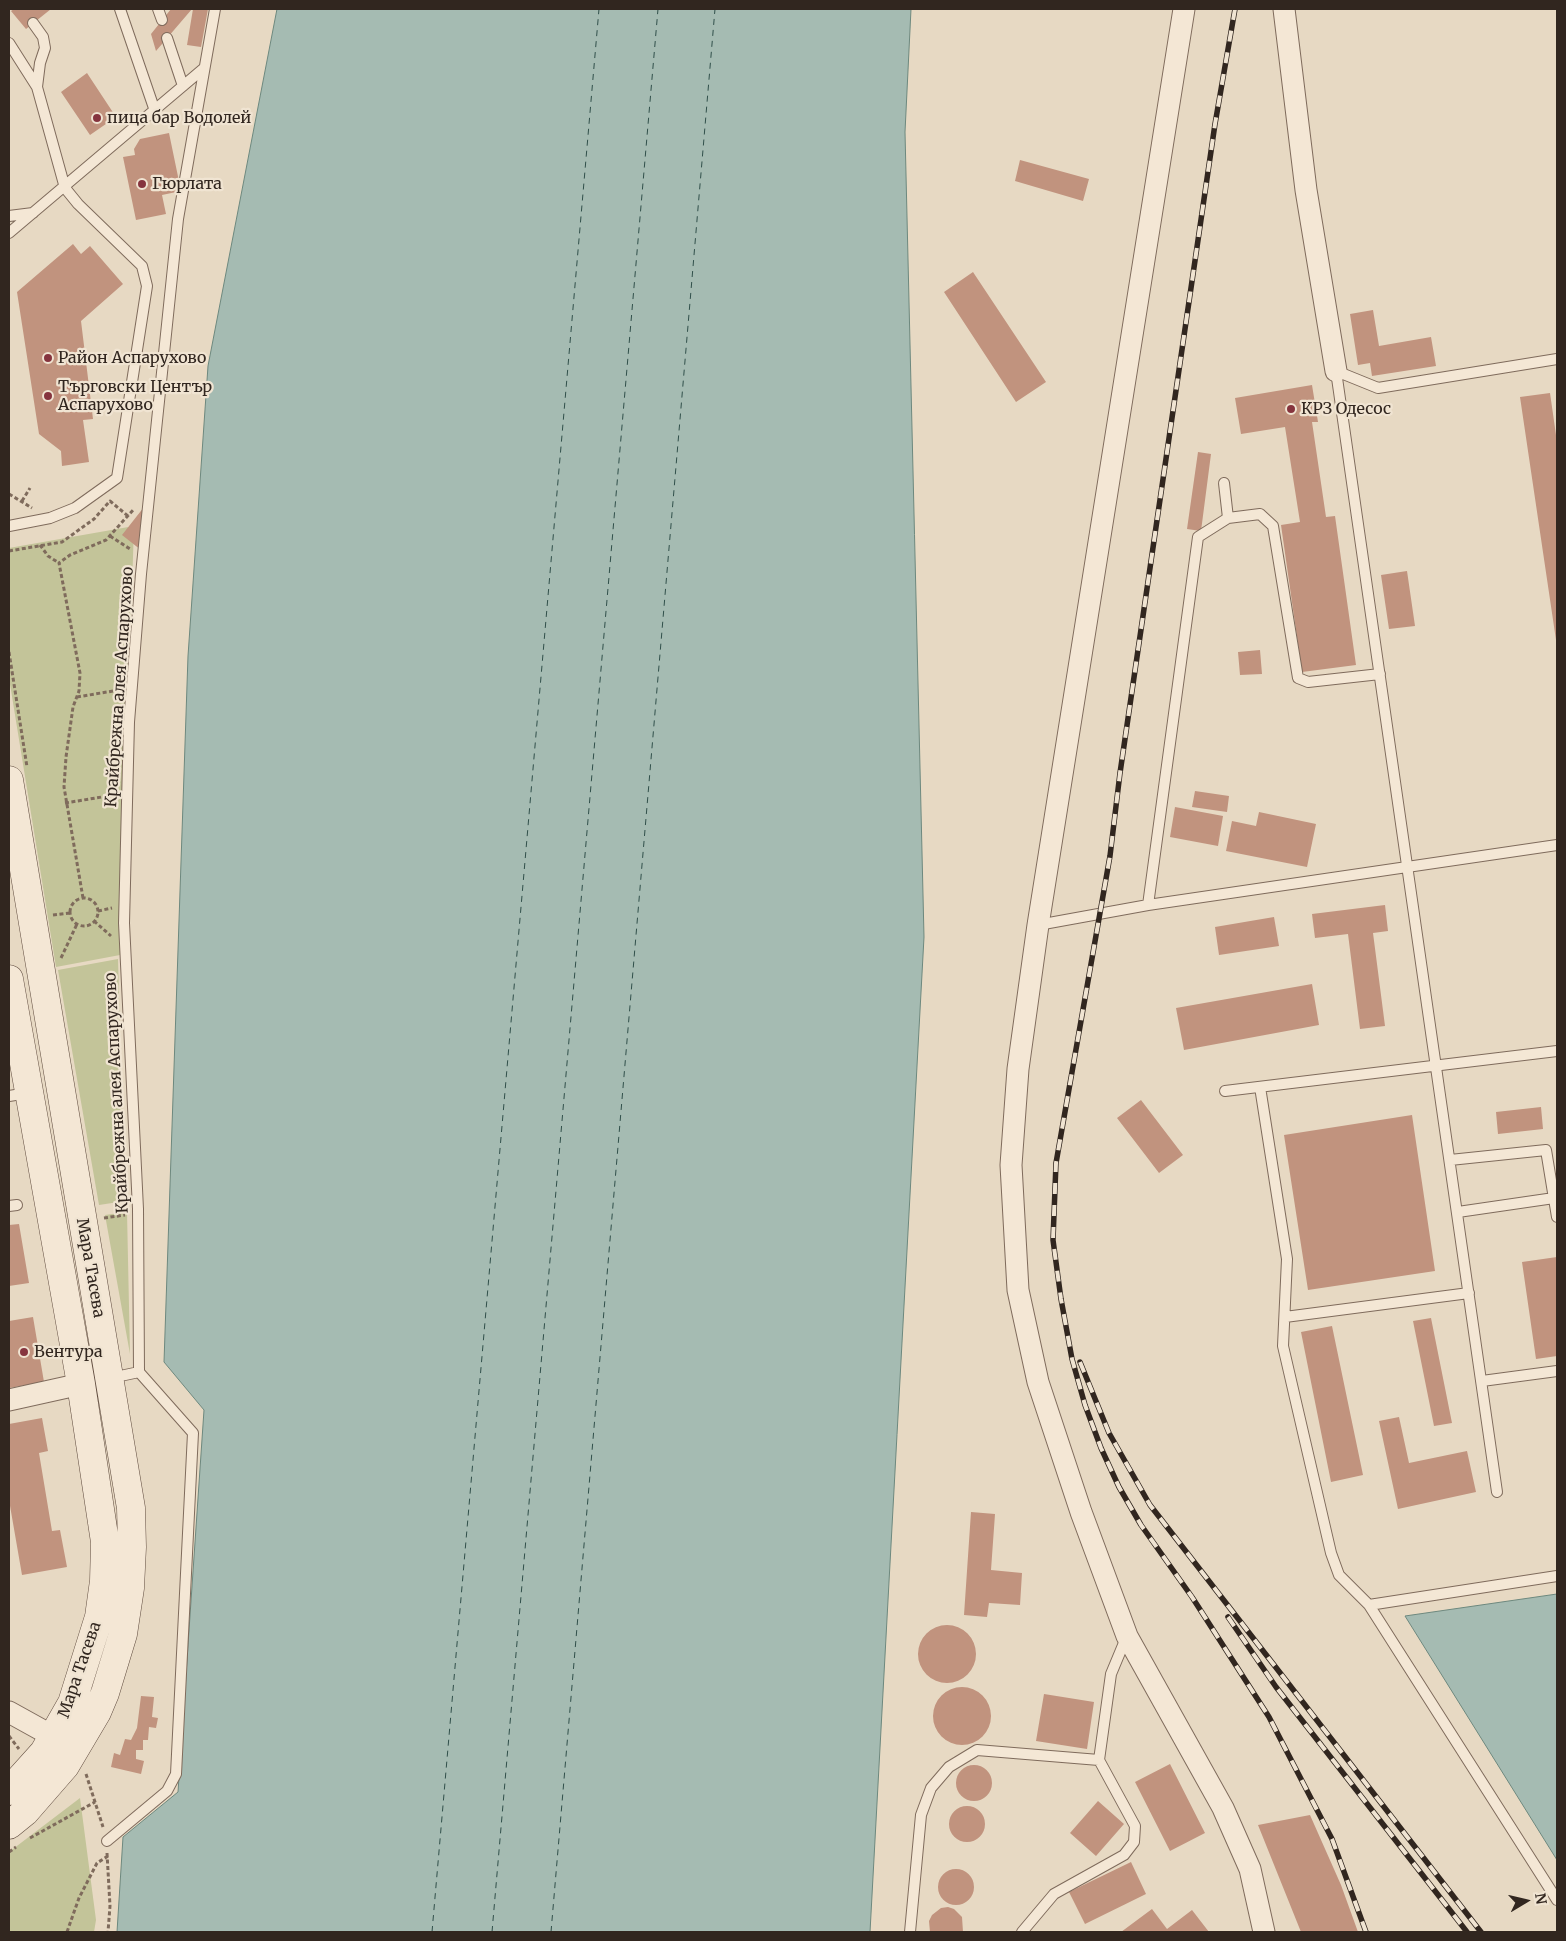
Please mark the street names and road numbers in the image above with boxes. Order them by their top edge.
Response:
street label: Крайбрежна алея Аспарухово [102,566,138,808]
street label: Крайбрежна алея Аспарухово [101,972,133,1214]
street label: Мара Тасева [72,1217,108,1319]
street label: Мара Тасева [55,1619,105,1721]

